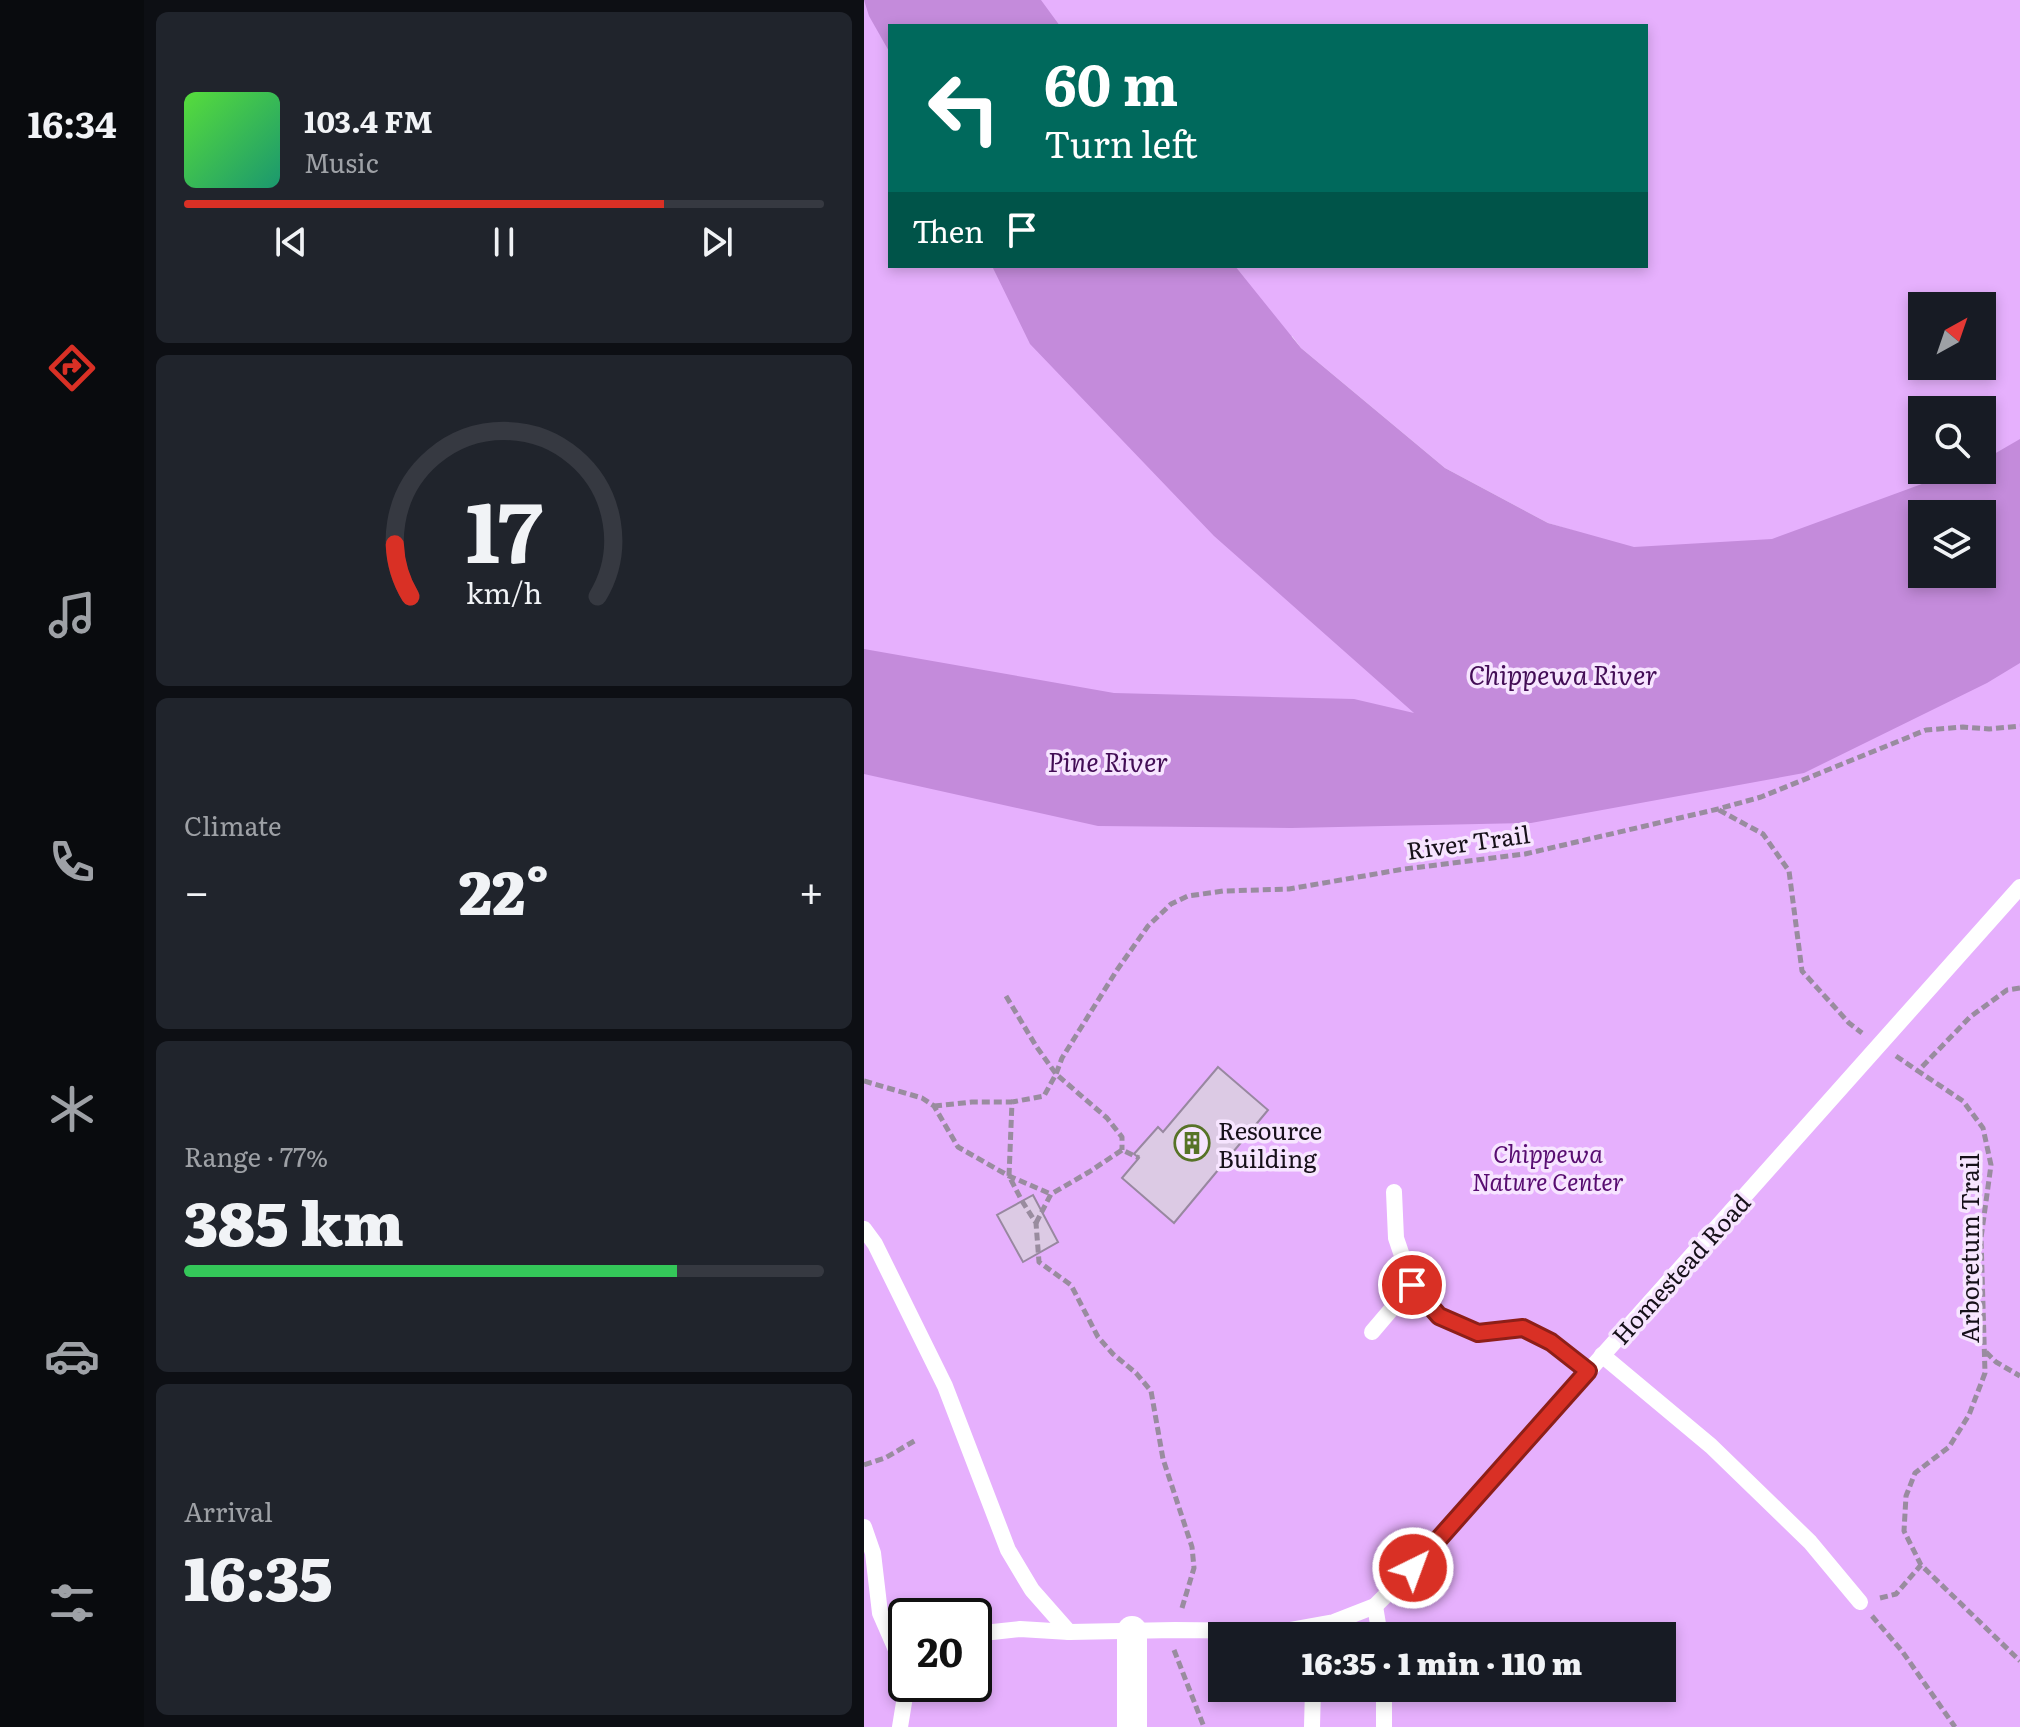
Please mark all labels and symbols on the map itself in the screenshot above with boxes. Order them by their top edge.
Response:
north arrow [1908,292,1996,380]
water label: Chippewa River [1469,654,1657,693]
water label: Pine River [1048,741,1168,780]
street label: River Trail [1404,815,1532,867]
place label: Resource Building [1218,1112,1322,1175]
building icon: Resource Building [1173,1124,1211,1162]
park label: Chippewa Nature Center [1472,1135,1624,1198]
street label: Arboretum Trail [1951,1153,1986,1343]
street label: Homestead Road [1603,1185,1757,1351]
pin [1378,1251,1446,1319]
position arrow [1371,1526,1455,1610]
speed limit sign: 20 [888,1598,992,1702]

